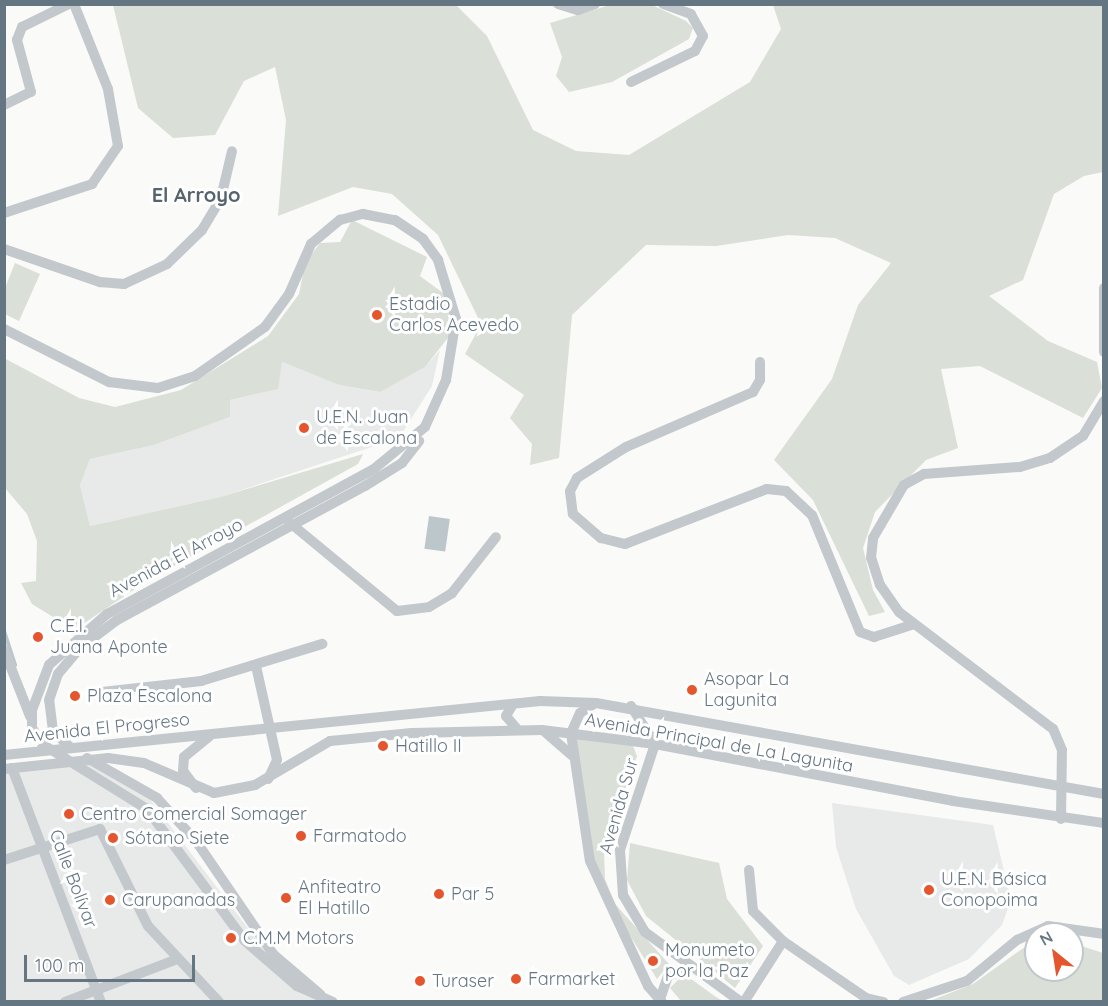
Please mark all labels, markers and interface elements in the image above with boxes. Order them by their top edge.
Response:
district label: El Arroyo [152,182,240,206]
place label: Estadio Carlos Acevedo [389,294,519,336]
marker: Estadio Carlos Acevedo [370,308,384,322]
place label: U.E.N. Juan de Escalona [316,407,417,450]
marker: U.E.N. Juan de Escalona [297,421,311,435]
street label: Avenida El Arroyo [106,514,246,602]
place label: C.E.I. Juana Aponte [50,616,168,658]
marker: C.E.I. Juana Aponte [31,630,45,644]
place label: Asopar La Lagunita [704,669,789,712]
marker: Asopar La Lagunita [685,683,699,697]
place label: Plaza Escalona [87,685,212,707]
marker: Plaza Escalona [68,689,82,703]
street label: Avenida El Progreso [23,709,191,747]
street label: Avenida Principal de La Lagunita [583,709,855,777]
place label: Hatillo II [395,735,462,757]
marker: Hatillo II [376,739,390,753]
street label: Avenida Sur [595,755,643,857]
place label: Centro Comercial Somager [81,803,307,825]
marker: Centro Comercial Somager [62,807,76,821]
place label: Farmatodo [313,825,407,847]
street label: Calle Bolívar [44,827,102,931]
place label: Sótano Siete [125,827,230,849]
marker: Farmatodo [294,829,308,843]
marker: Sótano Siete [106,831,120,845]
place label: U.E.N. Básica Conopoima [941,869,1047,912]
place label: Anfiteatro El Hatillo [298,877,381,920]
place label: Par 5 [451,883,494,905]
marker: U.E.N. Básica Conopoima [922,883,936,897]
marker: Par 5 [432,887,446,901]
place label: Carupanadas [122,889,235,911]
marker: Anfiteatro El Hatillo [279,891,293,905]
marker: Carupanadas [103,893,117,907]
north arrow [1024,922,1084,982]
place label: C.M.M Motors [243,927,354,949]
text: N [1036,927,1056,950]
marker: C.M.M Motors [224,931,238,945]
place label: Monumeto por la Paz [665,940,755,982]
scale bar [27,943,198,981]
text: 100 m [35,954,84,977]
marker: Monumeto por la Paz [646,954,660,968]
place label: Farmarket [528,968,615,990]
place label: Turaser [432,970,494,992]
marker: Farmarket [509,972,523,986]
marker: Turaser [413,974,427,988]

